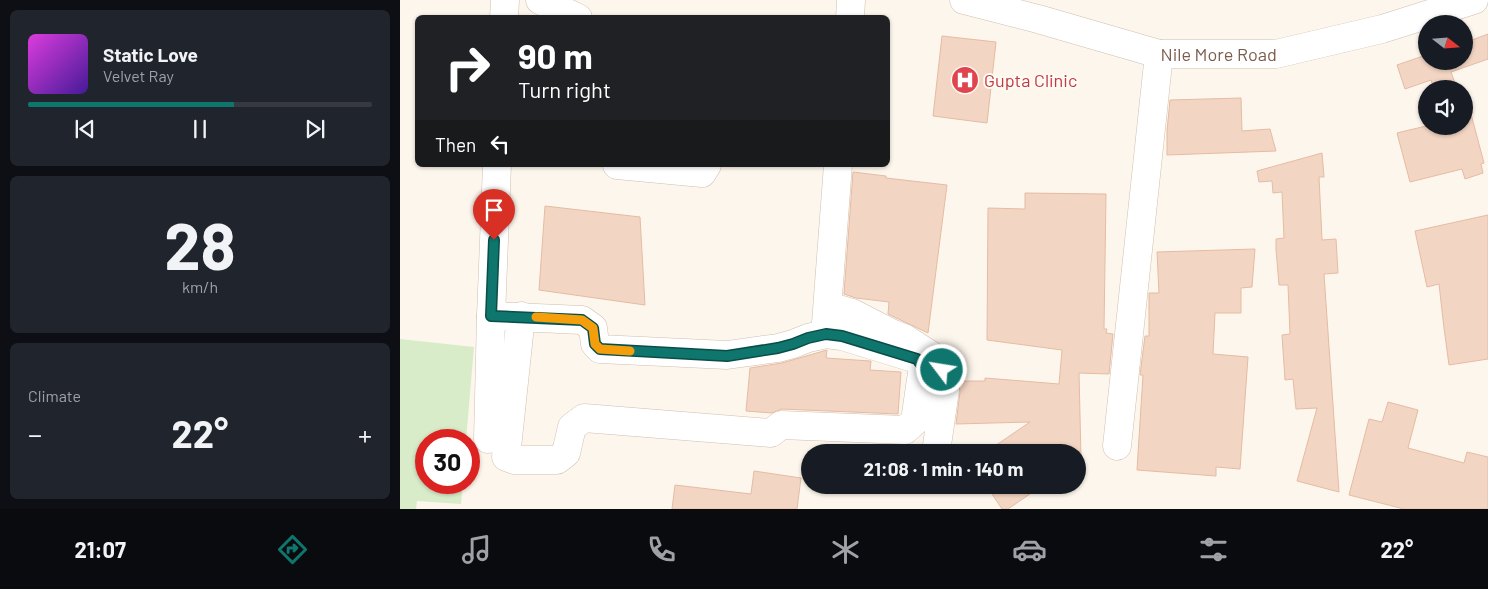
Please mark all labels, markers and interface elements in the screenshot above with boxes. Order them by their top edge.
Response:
north arrow [1418,15,1472,70]
map controls [1418,15,1473,135]
text: 90 m [518,34,593,76]
icon: right [435,35,500,100]
text: Static Love [103,43,198,66]
street label: Nile More Road [1160,43,1277,65]
hospital icon: Gupta Clinic [950,65,980,95]
text: Velvet Ray [103,66,174,85]
place label: Gupta Clinic [984,69,1077,91]
text: Turn right [518,76,611,102]
button: sound [1418,80,1473,135]
icon: previous [71,115,99,143]
icon: pause [186,115,214,143]
icon: next [301,115,329,143]
icon: left [486,130,514,158]
text: Then [435,133,476,156]
pin [473,189,515,240]
icon: arrive [480,196,508,224]
text: 28 [164,205,236,283]
text: km/h [182,277,218,296]
position arrow [915,343,967,395]
text: Climate [28,386,81,405]
text: 22° [172,410,228,456]
text: − [28,417,42,451]
text: + [358,417,372,451]
speed limit sign: 30 [415,429,480,494]
text: 21:08 · 1 min · 140 m [864,457,1023,480]
icon: directions [275,532,310,567]
icon: music [459,532,494,567]
icon: phone [644,532,679,567]
icon: climate [828,532,863,567]
icon: car [1012,532,1047,567]
icon: filters [1196,532,1231,567]
text: 21:07 [75,536,126,562]
text: 22° [1380,536,1413,562]

